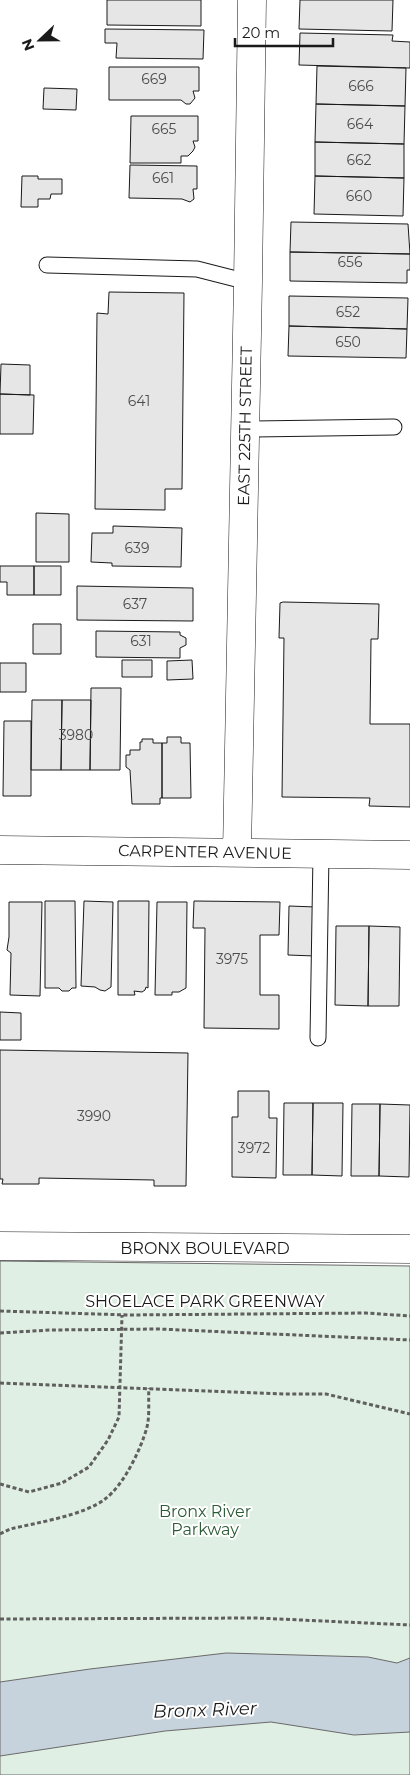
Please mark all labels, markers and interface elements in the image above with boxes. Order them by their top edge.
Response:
north arrow [15,15,65,65]
scale bar [235,15,332,47]
text: 20 m [242,23,280,42]
text: N [17,36,38,53]
house number: 669 [141,70,167,88]
house number: 666 [348,77,374,95]
house number: 664 [347,115,374,133]
house number: 665 [152,120,177,138]
house number: 662 [346,151,372,169]
house number: 661 [152,169,174,187]
house number: 660 [346,187,372,205]
house number: 656 [338,253,363,271]
house number: 652 [336,303,360,321]
house number: 650 [335,333,361,351]
street label: EAST 225TH STREET [234,345,256,506]
house number: 641 [128,392,150,410]
house number: 639 [125,539,149,557]
house number: 637 [123,595,147,613]
house number: 631 [130,632,152,650]
house number: 3980 [59,726,93,744]
street label: CARPENTER AVENUE [118,841,292,863]
house number: 3975 [216,950,248,968]
house number: 3990 [77,1107,111,1125]
house number: 3972 [238,1139,270,1157]
street label: BRONX BOULEVARD [120,1239,290,1258]
street label: SHOELACE PARK GREENWAY [85,1292,326,1311]
park label: Bronx River Parkway [159,1502,251,1539]
water label: Bronx River [153,1697,258,1723]

